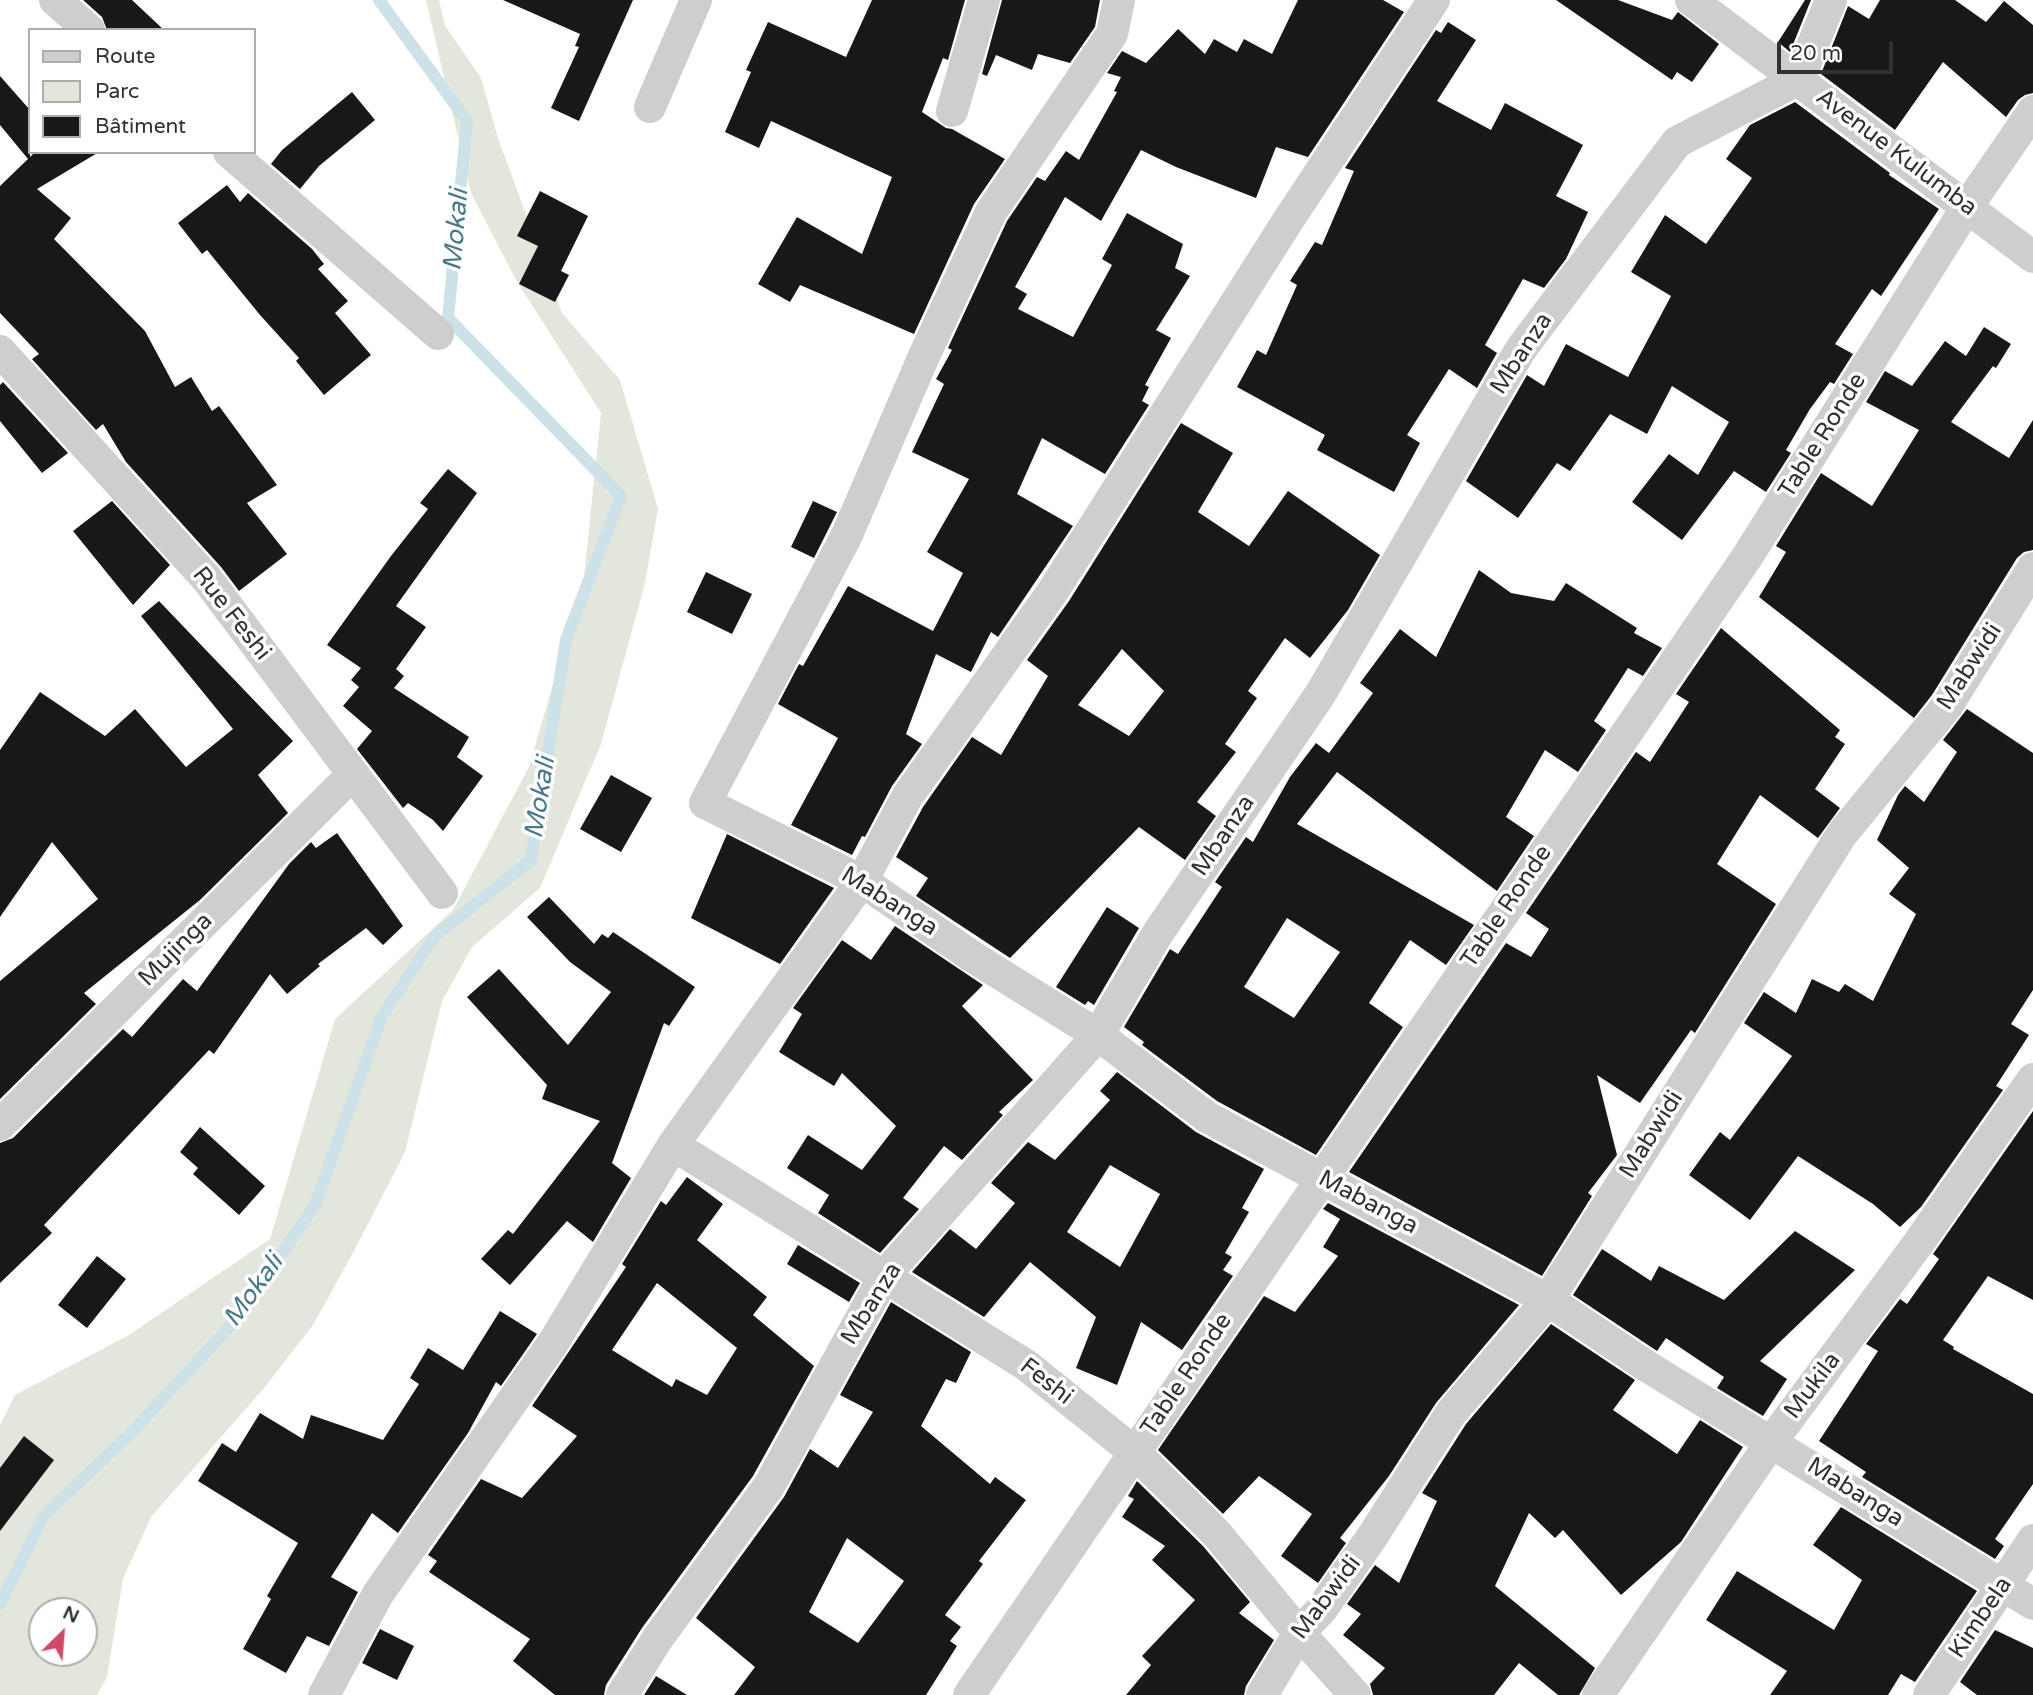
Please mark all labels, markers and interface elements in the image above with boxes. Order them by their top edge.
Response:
legend [28,28,256,154]
scale bar [1781,28,1896,72]
text: 20 m [1790,41,1841,66]
text: Route [95,44,155,69]
text: Parc [95,79,139,104]
street label: Avenue Kulumba [1810,83,1982,223]
text: Bâtiment [95,114,186,139]
water label: Mokali [438,188,476,272]
street label: Mbanza [1485,308,1559,400]
street label: Table Ronde [1773,368,1873,504]
street label: Rue Feshi [186,561,276,667]
street label: Mabwidi [1931,618,2009,716]
water label: Mokali [519,755,563,841]
street label: Mbanza [1186,790,1262,882]
street label: Table Ronde [1455,840,1559,974]
street label: Mabanga [835,861,943,943]
street label: Mujinga [133,907,219,993]
street label: Mabwidi [1614,1086,1690,1184]
street label: Mabanga [1313,1165,1423,1241]
water label: Mokali [217,1249,291,1333]
street label: Mbanza [836,1258,908,1350]
street label: Table Ronde [1135,1308,1239,1442]
street label: Mukila [1779,1347,1847,1425]
street label: Feshi [1014,1352,1078,1412]
street label: Mabanga [1801,1452,1909,1534]
street label: Mabwidi [1286,1550,1368,1646]
street label: Kimbela [1943,1572,2019,1664]
north arrow [28,1597,98,1667]
text: N [59,1602,83,1628]

